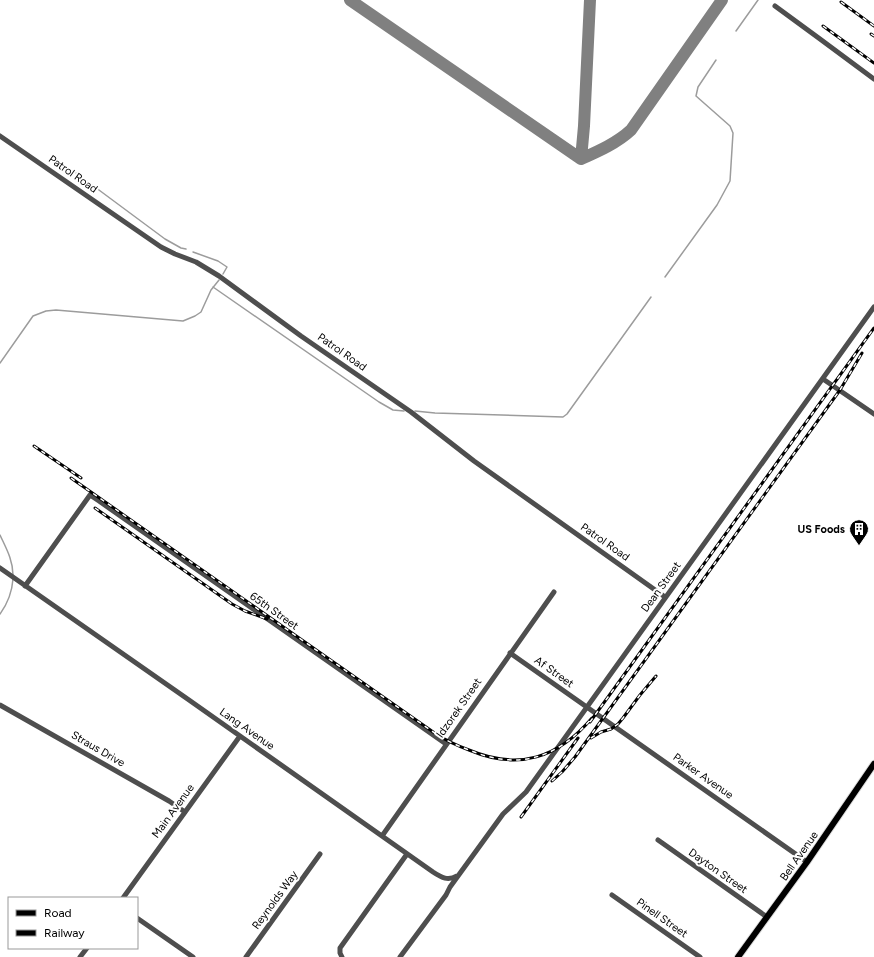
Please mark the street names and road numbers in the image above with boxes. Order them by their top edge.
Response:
street label: Patrol Road [46,152,100,196]
street label: Patrol Road [315,330,369,374]
street label: Patrol Road [578,520,632,564]
street label: Dean Street [638,559,684,615]
street label: 65th Street [247,590,301,632]
street label: Af Street [532,654,576,690]
street label: Idzorek Street [434,676,484,740]
street label: Lang Avenue [217,705,277,753]
street label: Straus Drive [69,728,127,770]
street label: Parker Avenue [670,750,736,802]
street label: Main Avenue [149,781,197,841]
street label: Bell Avenue [777,829,821,883]
street label: Dayton Street [686,846,750,896]
street label: Reynolds Way [249,868,301,932]
street label: Pinell Street [634,896,690,940]

